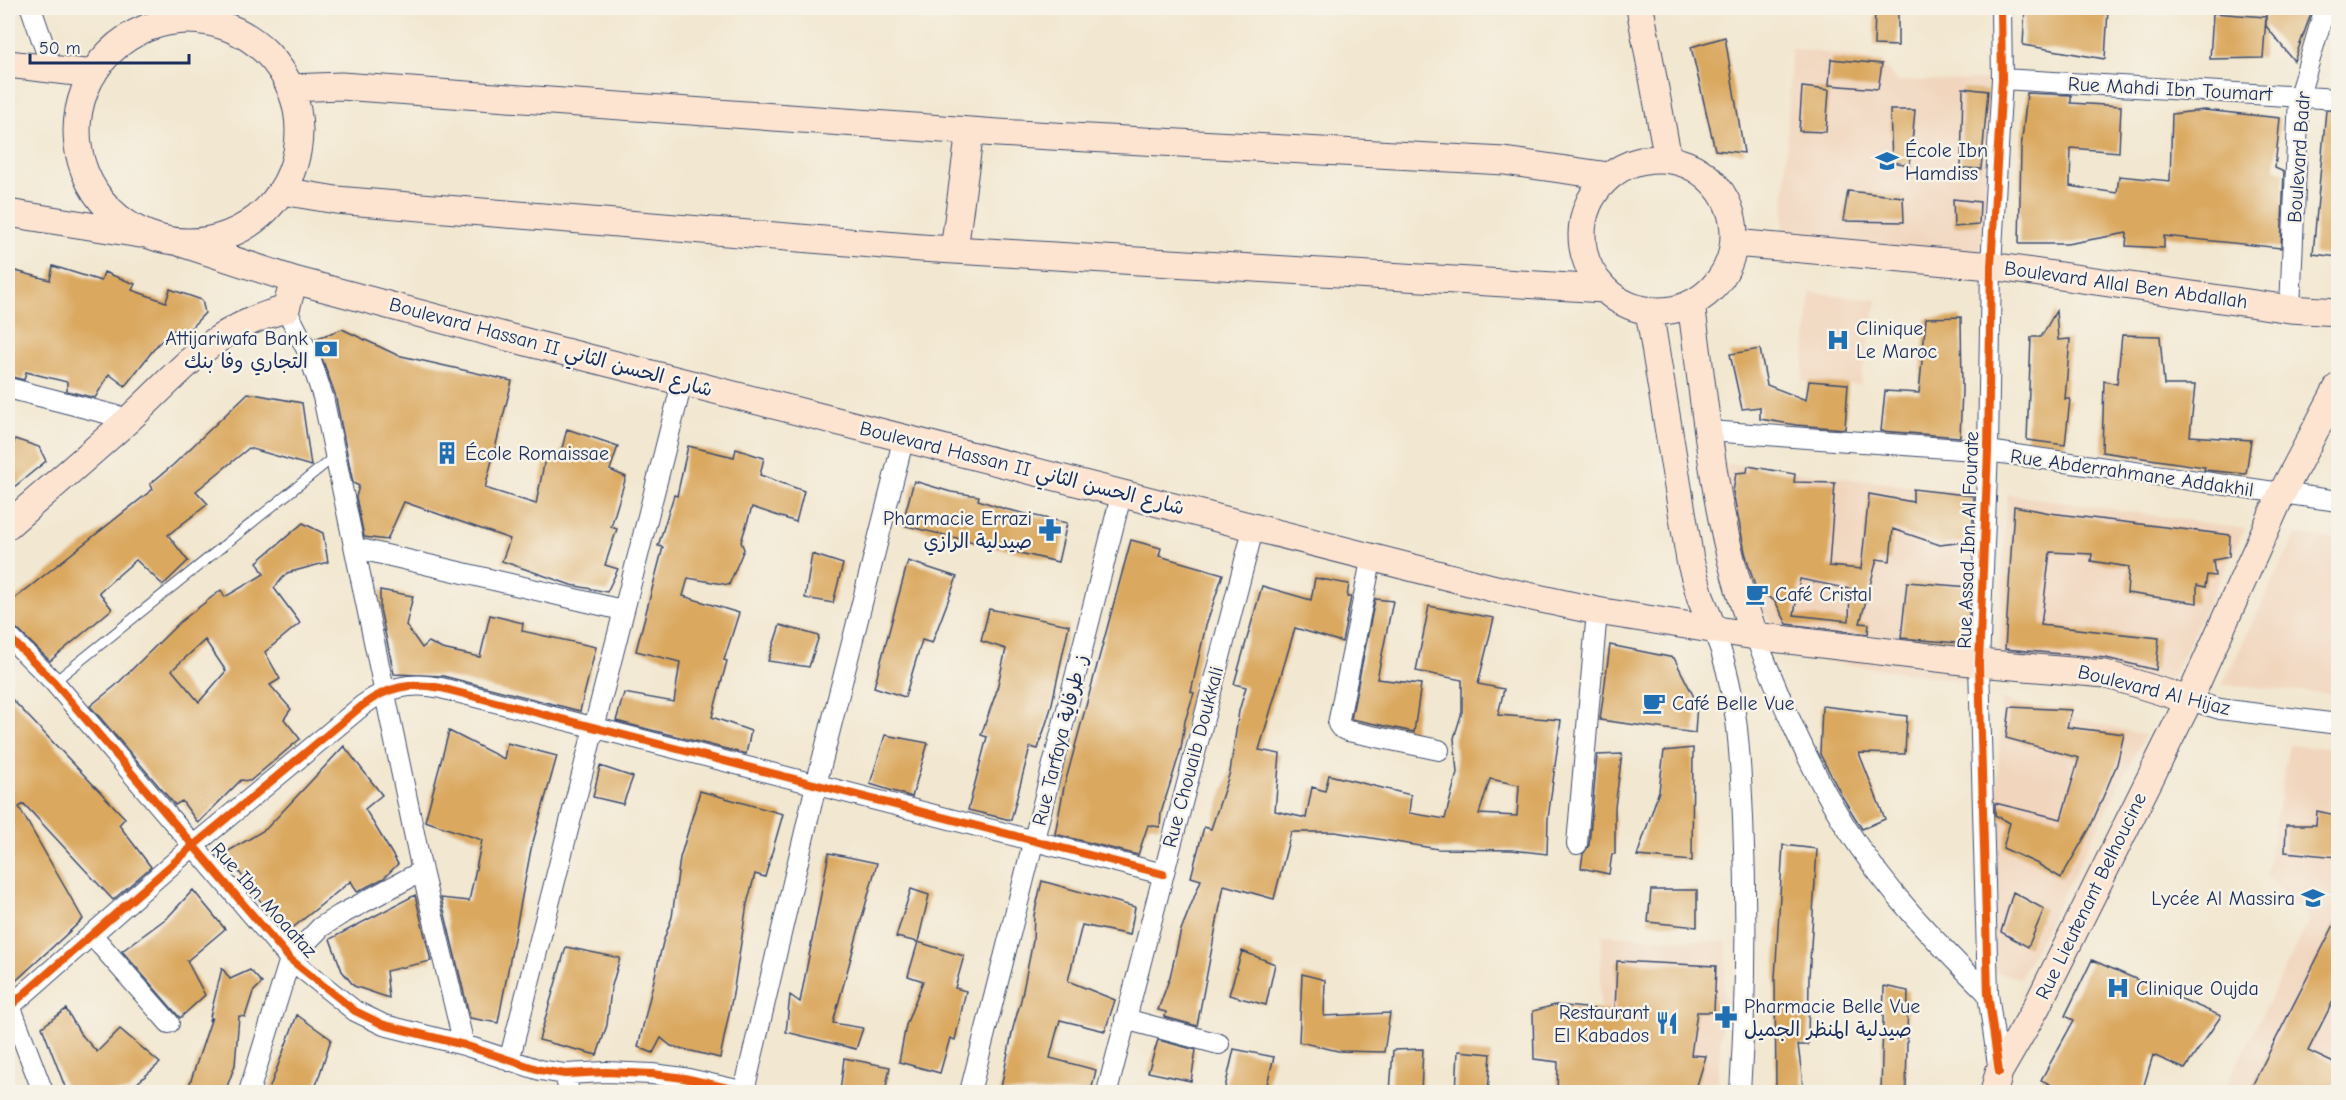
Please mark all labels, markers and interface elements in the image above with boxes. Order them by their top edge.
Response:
scale bar [30,27,189,65]
text: 50 m [39,38,81,59]
street label: Rue Mahdi Ibn Toumart [2067,72,2274,106]
street label: Boulevard Badr [2283,90,2315,224]
place label: École Ibn Hamdiss [1905,139,1988,185]
school or university icon: École Ibn Hamdiss [1874,148,1900,174]
street label: Boulevard Allal Ben Abdallah [2003,257,2249,313]
street label: Boulevard Hassan II شارع الحسن الثاني [385,293,715,407]
place label: Clinique Le Maroc [1856,317,1938,363]
place label: Attijariwafa Bank التجاري وفا بنك [165,327,308,376]
hospital icon: Clinique Le Maroc [1825,327,1851,353]
bank icon: Attijariwafa Bank التجاري وفا بنك [313,336,339,362]
street label: Boulevard Hassan II شارع الحسن الثاني [856,416,1187,525]
street label: Rue Assad Ibn Al Fourate [1953,431,1983,649]
building icon: École Romaissae [434,440,460,466]
place label: École Romaissae [465,442,609,465]
street label: Rue Abderrahmane Addakhil [2009,445,2255,501]
place label: Pharmacie Errazi صيدلية الرازي [883,507,1032,556]
pharmacy icon: Pharmacie Errazi صيدلية الرازي [1037,517,1063,543]
cafe icon: Café Cristal [1744,581,1770,607]
place label: Café Cristal [1775,583,1872,606]
street label: Rue Tarfaya ز. طرفاية [1028,652,1092,828]
street label: Boulevard Al Hijaz [2076,660,2233,720]
street label: Rue Chouaib Doukkali [1158,664,1228,850]
cafe icon: Café Belle Vue [1641,690,1667,716]
place label: Café Belle Vue [1672,692,1795,715]
street label: Rue Lieutenant Belhoucine [2031,789,2151,1003]
street label: Rue Ibn Moaataz [206,838,322,963]
school or university icon: Lycée Al Massira [2300,885,2326,911]
place label: Lycée Al Massira [2151,887,2295,910]
hospital icon: Clinique Oujda [2105,975,2131,1001]
place label: Clinique Oujda [2136,977,2259,1000]
place label: Pharmacie Belle Vue صيدلية المنظر الجميل [1744,995,1920,1041]
place label: Restaurant El Kabados [1554,1001,1650,1047]
pharmacy icon: Pharmacie Belle Vue صيدلية المنظر الجميل [1713,1004,1739,1030]
restaurant icon: Restaurant El Kabados [1654,1010,1680,1036]

